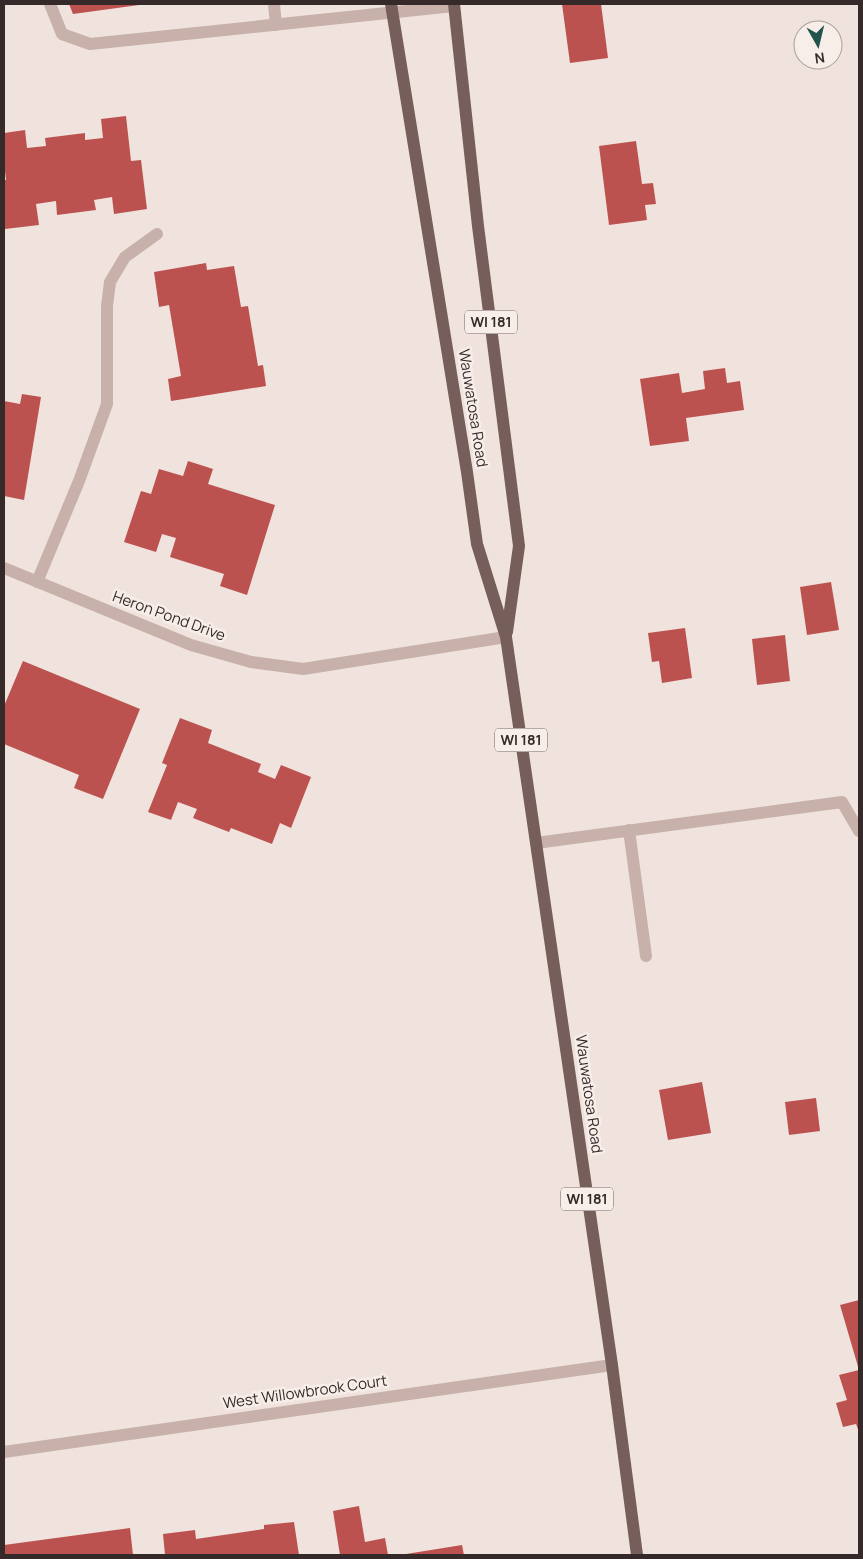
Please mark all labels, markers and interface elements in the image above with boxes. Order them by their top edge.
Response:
north arrow [793,20,843,70]
text: N [814,48,826,68]
road number: WI 181 [465,311,517,334]
street label: Wauwatosa Road [454,347,493,468]
street label: Heron Pond Drive [110,585,229,646]
road number: WI 181 [495,728,547,752]
street label: Wauwatosa Road [571,1033,608,1154]
road number: WI 181 [561,1188,613,1210]
street label: West Willowbrook Court [222,1370,388,1413]

